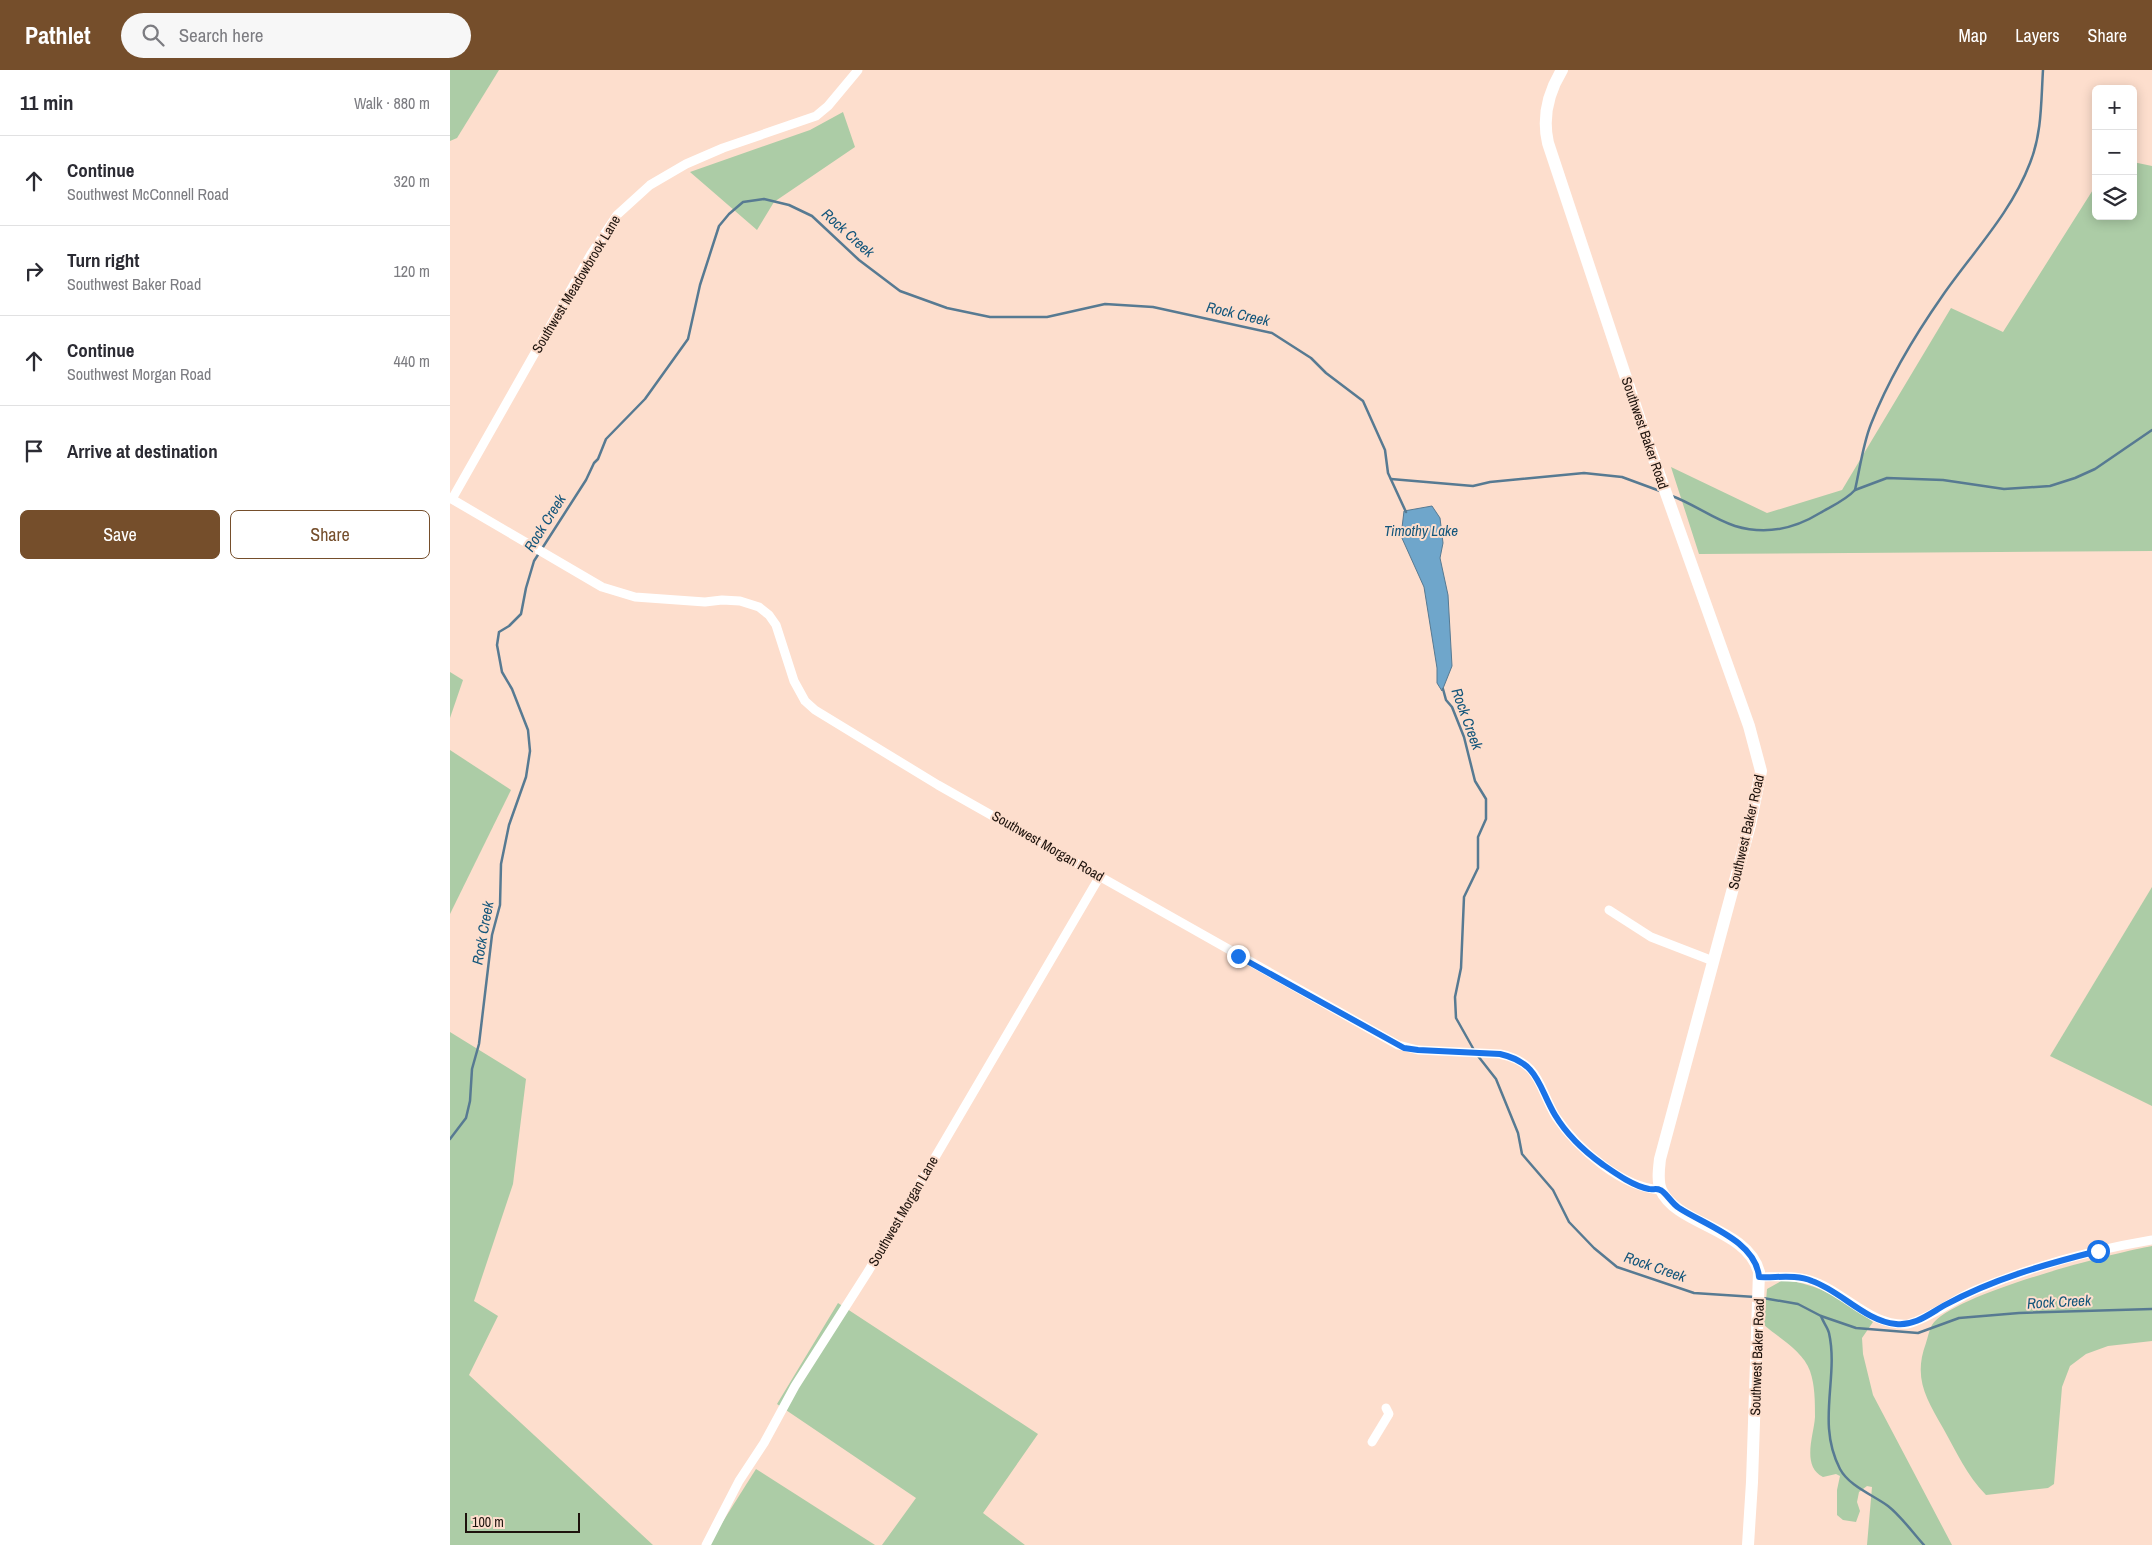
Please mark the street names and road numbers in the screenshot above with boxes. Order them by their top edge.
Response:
street label: Southwest Meadowbrook Lane [528,212,624,356]
street label: Southwest Baker Road [1617,375,1673,491]
street label: Southwest Baker Road [1724,773,1768,891]
street label: Southwest Morgan Road [989,807,1107,885]
street label: Southwest Morgan Lane [864,1153,942,1269]
street label: Southwest Baker Road [1746,1298,1768,1416]

